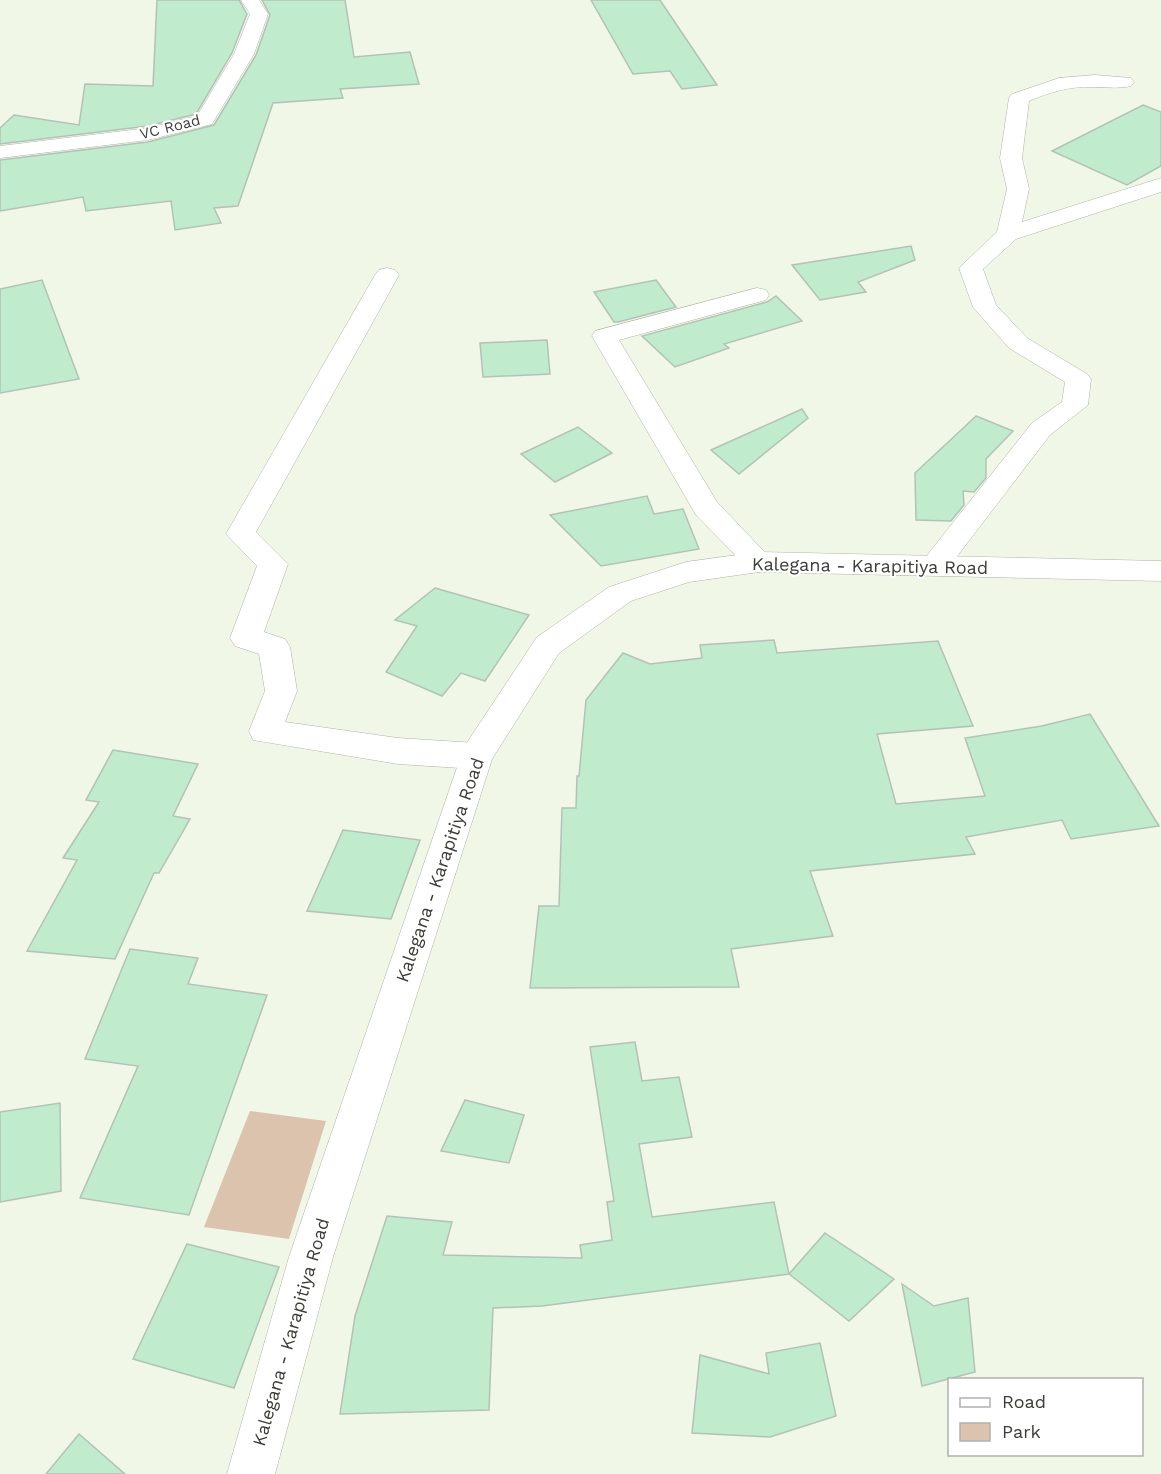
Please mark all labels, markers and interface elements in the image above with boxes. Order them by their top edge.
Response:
street label: VC Road [138,111,202,143]
street label: Kalegana - Karapitiya Road [752,553,988,578]
street label: Kalegana - Karapitiya Road [391,755,488,985]
street label: Kalegana - Karapitiya Road [248,1215,333,1448]
legend [948,1378,1143,1456]
text: Road [1002,1391,1046,1412]
text: Park [1002,1421,1041,1442]

